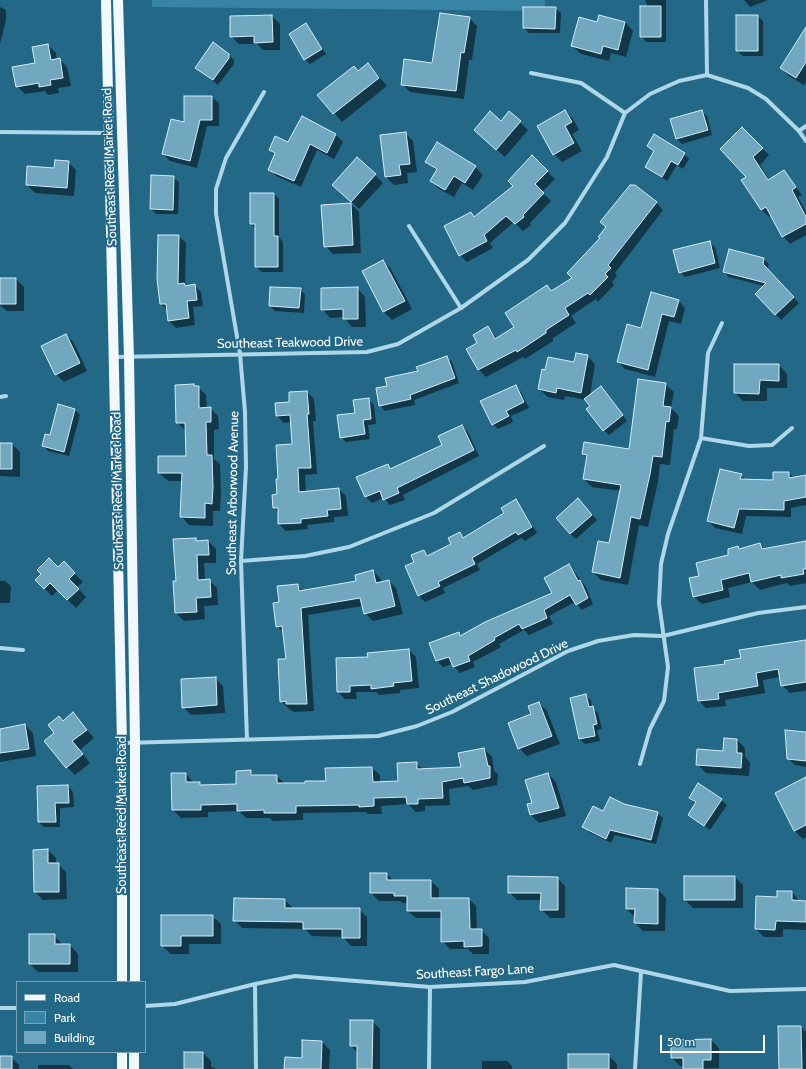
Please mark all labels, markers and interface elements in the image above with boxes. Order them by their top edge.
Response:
street label: Southeast Reed Market Road [99,88,121,246]
street label: Southeast Teakwood Drive [217,334,363,352]
street label: Southeast Arborwood Avenue [224,411,242,575]
street label: Southeast Reed Market Road [109,412,127,570]
street label: Southeast Shadowood Drive [423,636,571,718]
street label: Southeast Reed Market Road [114,736,130,894]
street label: Southeast Fargo Lane [416,961,534,983]
legend [16,981,146,1053]
text: Road [54,990,80,1005]
text: Park [54,1010,76,1025]
scale bar [662,1027,767,1053]
text: Building [54,1030,95,1045]
text: 50 m [667,1034,695,1049]

